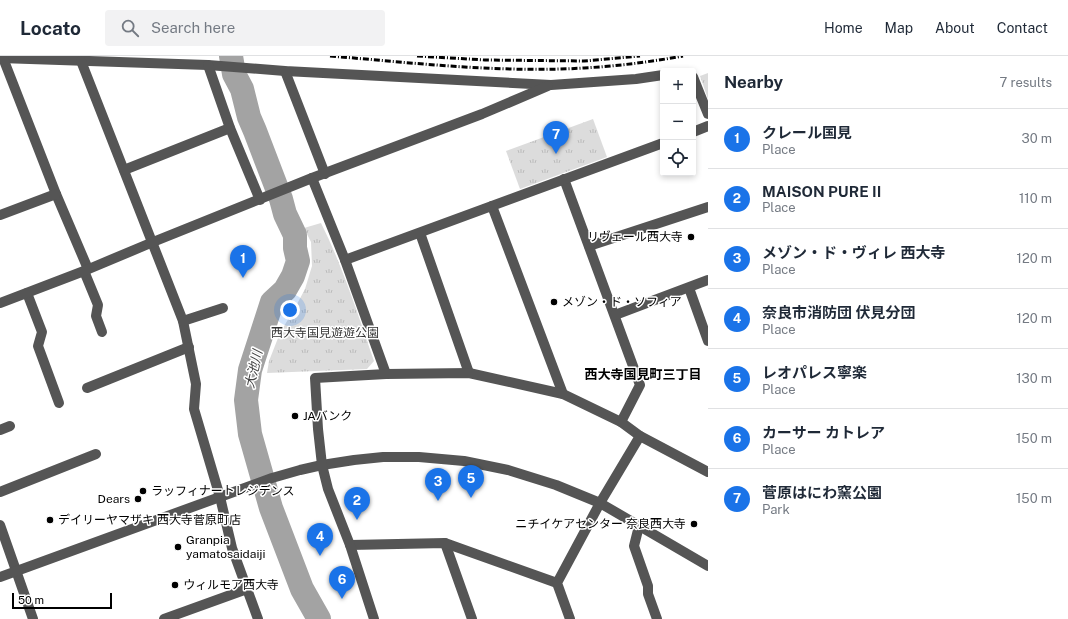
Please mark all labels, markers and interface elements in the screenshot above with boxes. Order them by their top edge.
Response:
search box [105,10,385,46]
text: Locato [20,17,81,39]
icon: search [119,17,141,39]
text: Search here [151,19,235,36]
text: Home [824,20,863,36]
text: Map [885,20,913,36]
text: About [935,20,975,36]
text: Contact [997,20,1048,36]
map controls [660,68,696,176]
button: + [660,68,696,104]
text: Nearby [724,72,783,92]
text: 7 results [999,75,1052,90]
button: − [660,104,696,140]
pin: 7 [543,121,569,154]
text: クレール国見 [762,124,852,141]
text: 1 [734,131,740,146]
text: 30 m [1022,131,1052,146]
button: locate [660,140,696,176]
text: Place [762,142,796,157]
text: MAISON PURE II [762,183,881,200]
text: 2 [733,191,741,206]
text: 110 m [1019,191,1052,206]
text: Place [762,200,796,215]
place label: リヴェール西大寺 [587,230,683,244]
marker: リヴェール西大寺 [686,232,696,242]
text: メゾン・ド・ヴィレ 西大寺 [762,244,945,261]
pin: 1 [230,245,256,278]
text: 3 [733,251,741,266]
text: 120 m [1017,251,1052,266]
text: Place [762,262,796,277]
place label: メゾン・ド・ソフィア [562,295,682,309]
marker: メゾン・ド・ソフィア [549,297,559,307]
your location [280,300,300,320]
text: 奈良市消防団 伏見分団 [762,304,915,321]
text: 4 [733,311,741,326]
text: 120 m [1017,311,1052,326]
text: Place [762,322,796,337]
park label: 西大寺国見遊遊公園 [271,326,379,340]
water label: 大池川 [242,346,266,390]
text: レオパレス寧楽 [762,364,867,381]
district label: 西大寺国見町三丁目 [584,367,702,382]
text: 5 [733,371,741,386]
text: 130 m [1016,371,1052,386]
text: Place [762,382,796,397]
place label: JAバンク [303,409,352,423]
marker: JAバンク [290,411,300,421]
text: カーサー カトレア [762,424,885,441]
text: 6 [733,431,741,446]
text: 150 m [1016,431,1052,446]
text: Place [762,442,796,457]
pin: 5 [458,465,484,498]
pin: 3 [425,468,451,501]
place label: ラッフィナートレジデンス [151,484,295,498]
text: 菅原はにわ窯公園 [762,484,882,501]
marker: ラッフィナートレジデンス [138,486,148,496]
pin: 2 [344,487,370,520]
text: 7 [733,491,741,506]
text: 150 m [1016,491,1052,506]
place label: Dears [98,492,130,506]
marker: Dears [133,494,143,504]
text: Park [762,502,790,517]
place label: デイリーヤマザキ 西大寺菅原町店 [58,513,241,527]
marker: デイリーヤマザキ 西大寺菅原町店 [45,515,55,525]
place label: ニチイケアセンター 奈良西大寺 [515,517,686,531]
marker: ニチイケアセンター 奈良西大寺 [689,519,699,529]
pin: 4 [307,523,333,556]
place label: Granpia yamatosaidaiji [186,533,266,561]
marker: Granpia yamatosaidaiji [173,542,183,552]
pin: 6 [329,566,355,599]
place label: ウィルモア西大寺 [183,578,279,592]
marker: ウィルモア西大寺 [170,580,180,590]
scale bar [12,591,112,610]
text: 50 m [18,594,44,606]

